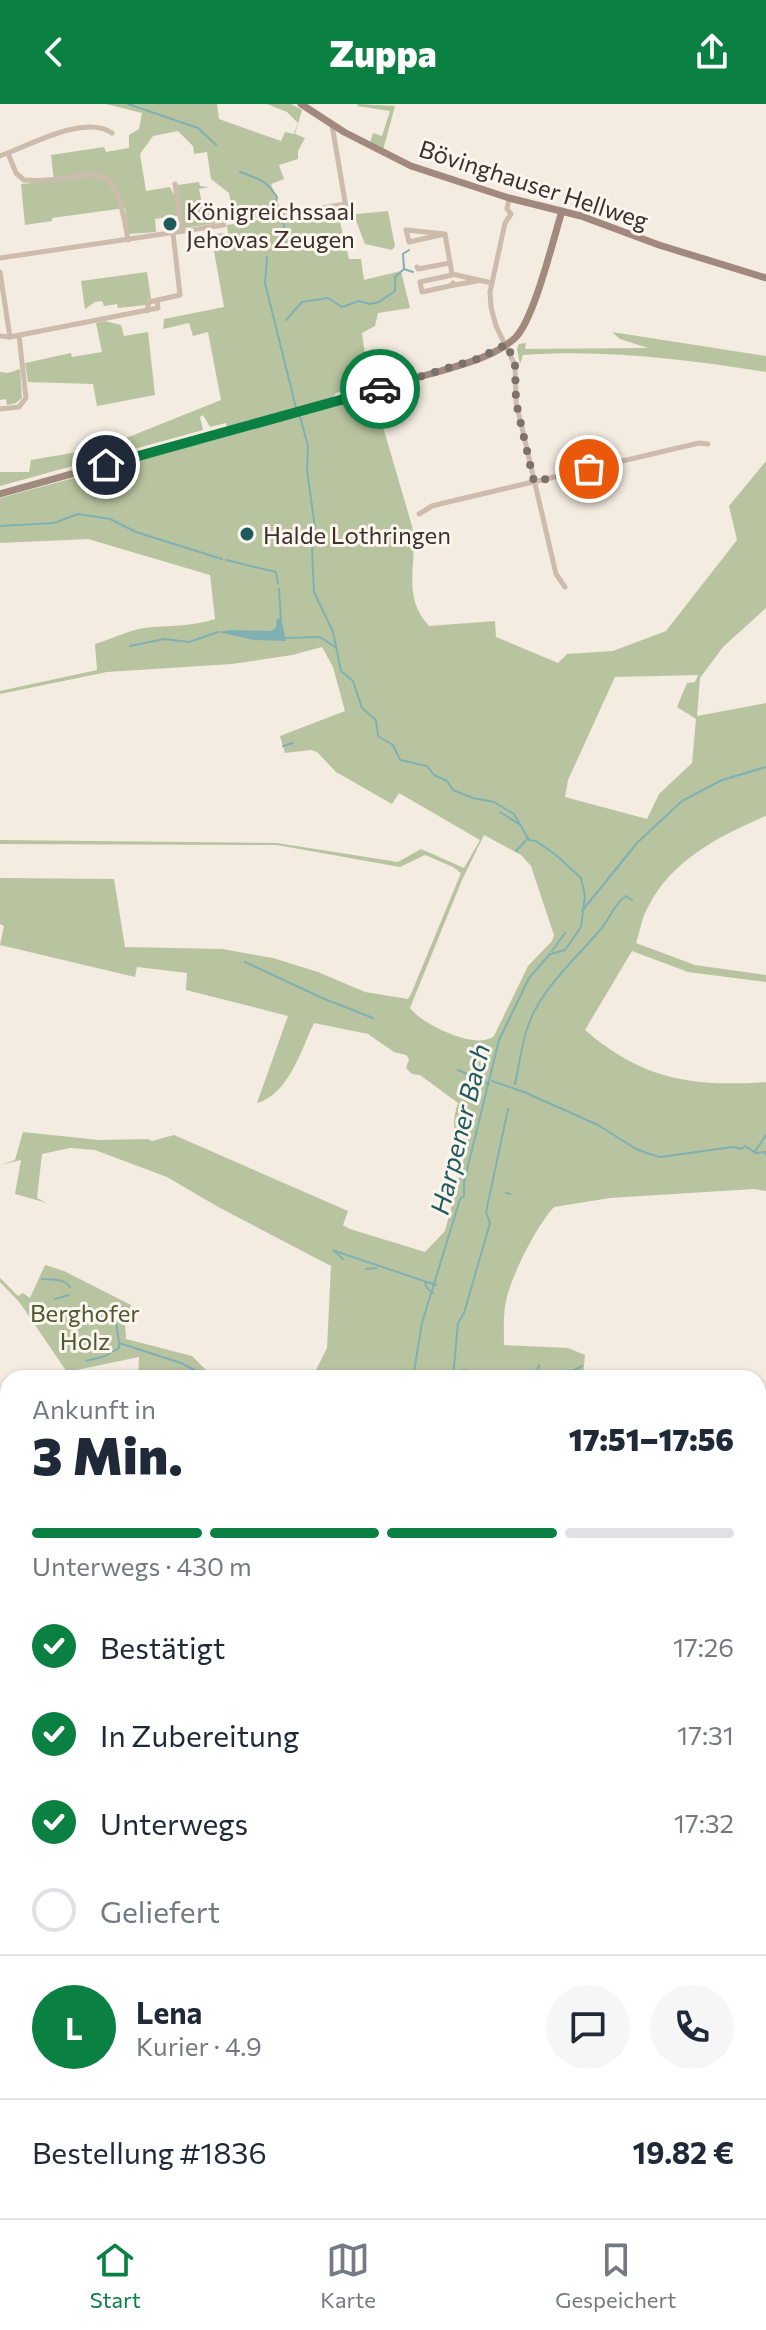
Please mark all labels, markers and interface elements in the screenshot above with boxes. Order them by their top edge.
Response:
icon: back [32,30,76,74]
text: Zuppa [329,30,437,74]
icon: share [690,30,734,74]
street label: Bövinghauser Hellweg [416,133,652,235]
place label: Königreichssaal Jehovas Zeugen [186,196,355,253]
marker: Königreichssaal Jehovas Zeugen [161,215,179,233]
courier [340,349,420,429]
icon: car [358,367,402,411]
pin [72,431,140,499]
pin [555,435,623,503]
icon: home [84,443,128,487]
icon: bag [567,447,611,491]
place label: Halde Lothringen [263,520,451,549]
marker: Halde Lothringen [238,525,256,543]
water label: Harpener Bach [423,1040,495,1218]
park label: Berghofer Holz [30,1298,140,1355]
text: Ankunft in [32,1393,156,1424]
text: 17:51–17:56 [569,1420,734,1457]
text: 3 Min. [32,1422,183,1486]
text: Unterwegs · 430 m [32,1550,252,1581]
icon: check [32,1624,76,1668]
text: Bestätigt [100,1628,225,1665]
text: 17:26 [673,1631,734,1662]
icon: check [32,1712,76,1756]
text: In Zubereitung [100,1716,299,1753]
text: 17:31 [677,1719,734,1750]
icon: check [32,1800,76,1844]
text: Unterwegs [100,1804,248,1841]
text: 17:32 [674,1807,734,1838]
text: Geliefert [100,1892,220,1929]
button: chat [546,1985,630,2069]
button: phone [650,1985,734,2069]
text: Lena [136,1993,202,2030]
text: L [65,2009,83,2046]
text: Kurier · 4.9 [136,2030,262,2061]
text: Bestellung #1836 [32,2133,267,2170]
text: 19.82 € [633,2133,734,2170]
tab: Start [90,2238,141,2313]
tab: Karte [320,2238,376,2313]
tab: Gespeichert [555,2238,676,2313]

